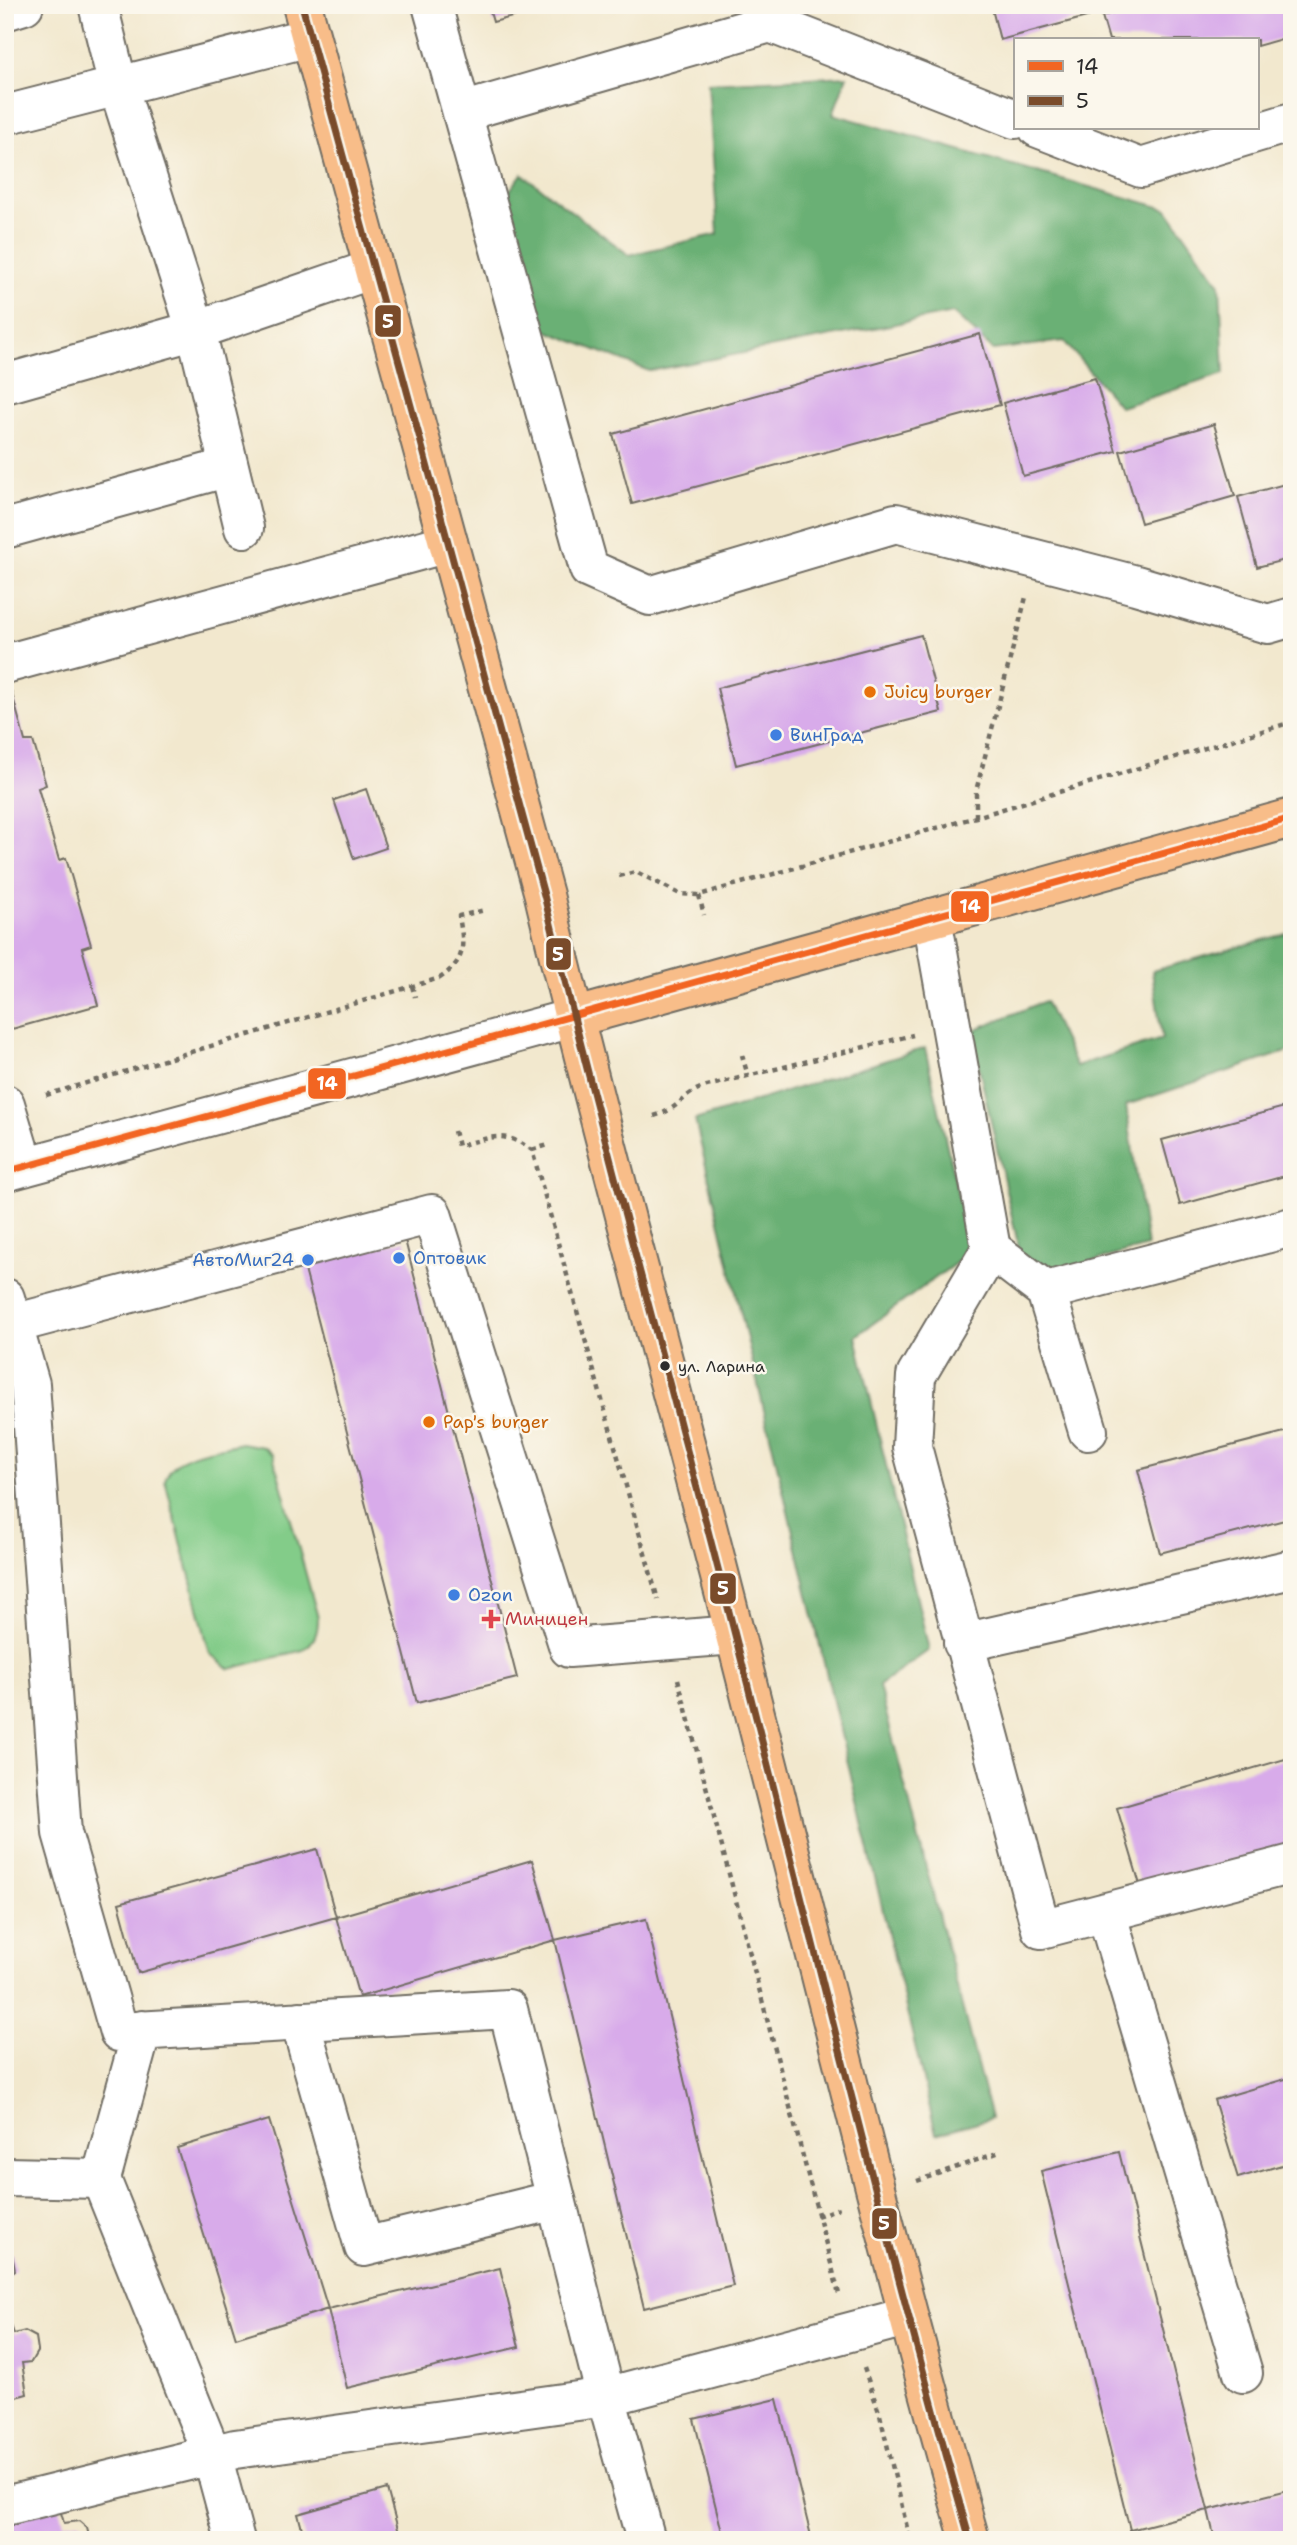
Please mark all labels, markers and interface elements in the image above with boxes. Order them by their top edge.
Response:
legend [1014,38,1258,130]
text: 14 [1076,53,1099,81]
text: 5 [1076,87,1089,115]
line badge: 5 [374,304,402,338]
text: 5 [382,309,394,334]
place label: Juicy burger [884,680,993,704]
marker: Juicy burger [862,684,878,700]
place label: ВинГрад [790,723,864,747]
marker: ВинГрад [768,727,784,743]
line badge: 14 [950,890,990,923]
text: 14 [959,894,981,919]
line badge: 5 [545,937,572,971]
text: 5 [552,942,564,967]
line badge: 14 [307,1067,347,1100]
text: 14 [316,1071,338,1096]
place label: Оптовик [413,1246,487,1270]
place label: АвтоМиг24 [192,1248,294,1272]
marker: Оптовик [391,1250,407,1266]
marker: АвтоМиг24 [300,1252,316,1268]
place label: ул. Ларина [678,1356,765,1377]
marker: ул. Ларина [658,1359,672,1373]
place label: Pap's burger [443,1410,549,1434]
marker: Pap's burger [421,1414,437,1430]
line badge: 5 [709,1572,737,1605]
text: 5 [717,1576,729,1601]
place label: Ozon [468,1583,513,1607]
marker: Ozon [446,1587,462,1603]
place label: Миницен [505,1607,588,1631]
marker: Миницен [483,1611,499,1627]
line badge: 5 [871,2207,898,2240]
text: 5 [878,2211,890,2236]

